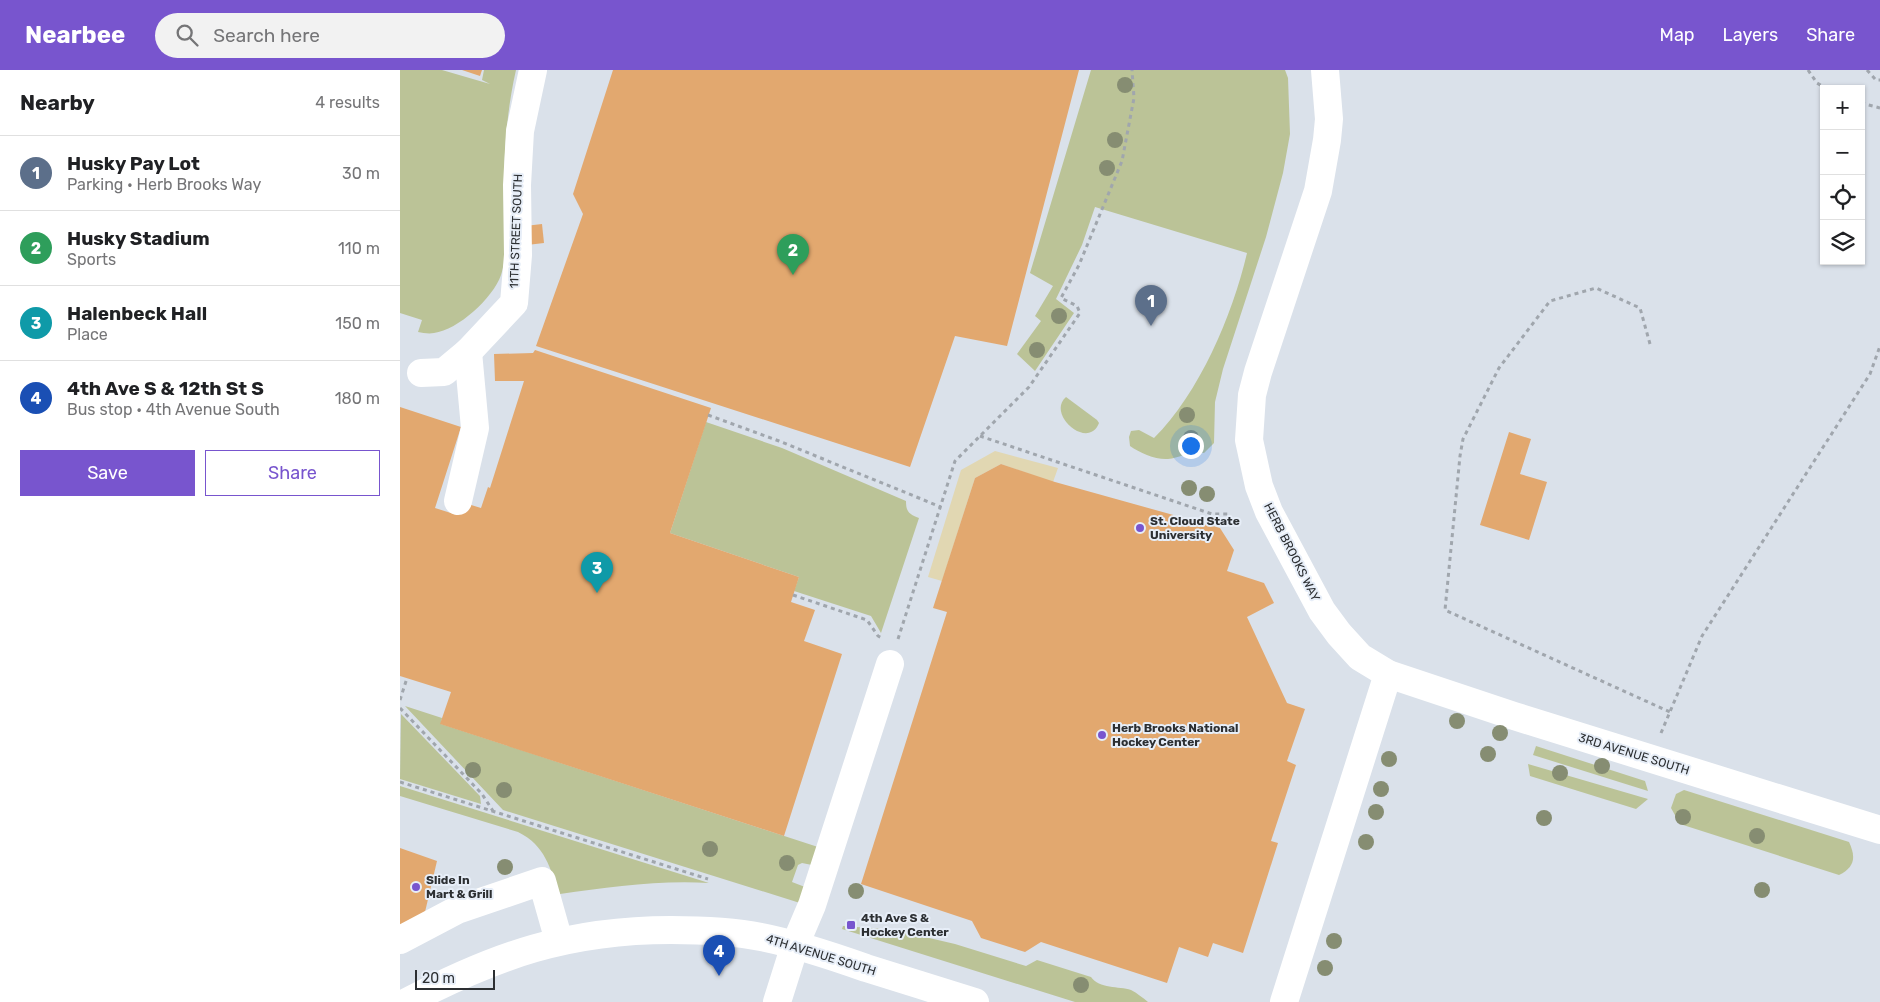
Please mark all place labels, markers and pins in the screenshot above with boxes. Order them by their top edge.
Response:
pin: 2 [777,234,809,275]
pin: 1 [1135,285,1167,326]
place label: St. Cloud State University [1150,514,1240,542]
marker: St. Cloud State University [1134,522,1146,534]
pin: 3 [581,552,613,593]
place label: Herb Brooks National Hockey Center [1112,721,1238,749]
marker: Herb Brooks National Hockey Center [1096,729,1108,741]
place label: Slide In Mart & Grill [426,873,492,901]
marker: Slide In Mart & Grill [410,881,422,893]
place label: 4th Ave S & Hockey Center [861,911,949,939]
marker: 4th Ave S & Hockey Center [845,919,857,931]
pin: 4 [703,935,735,976]

